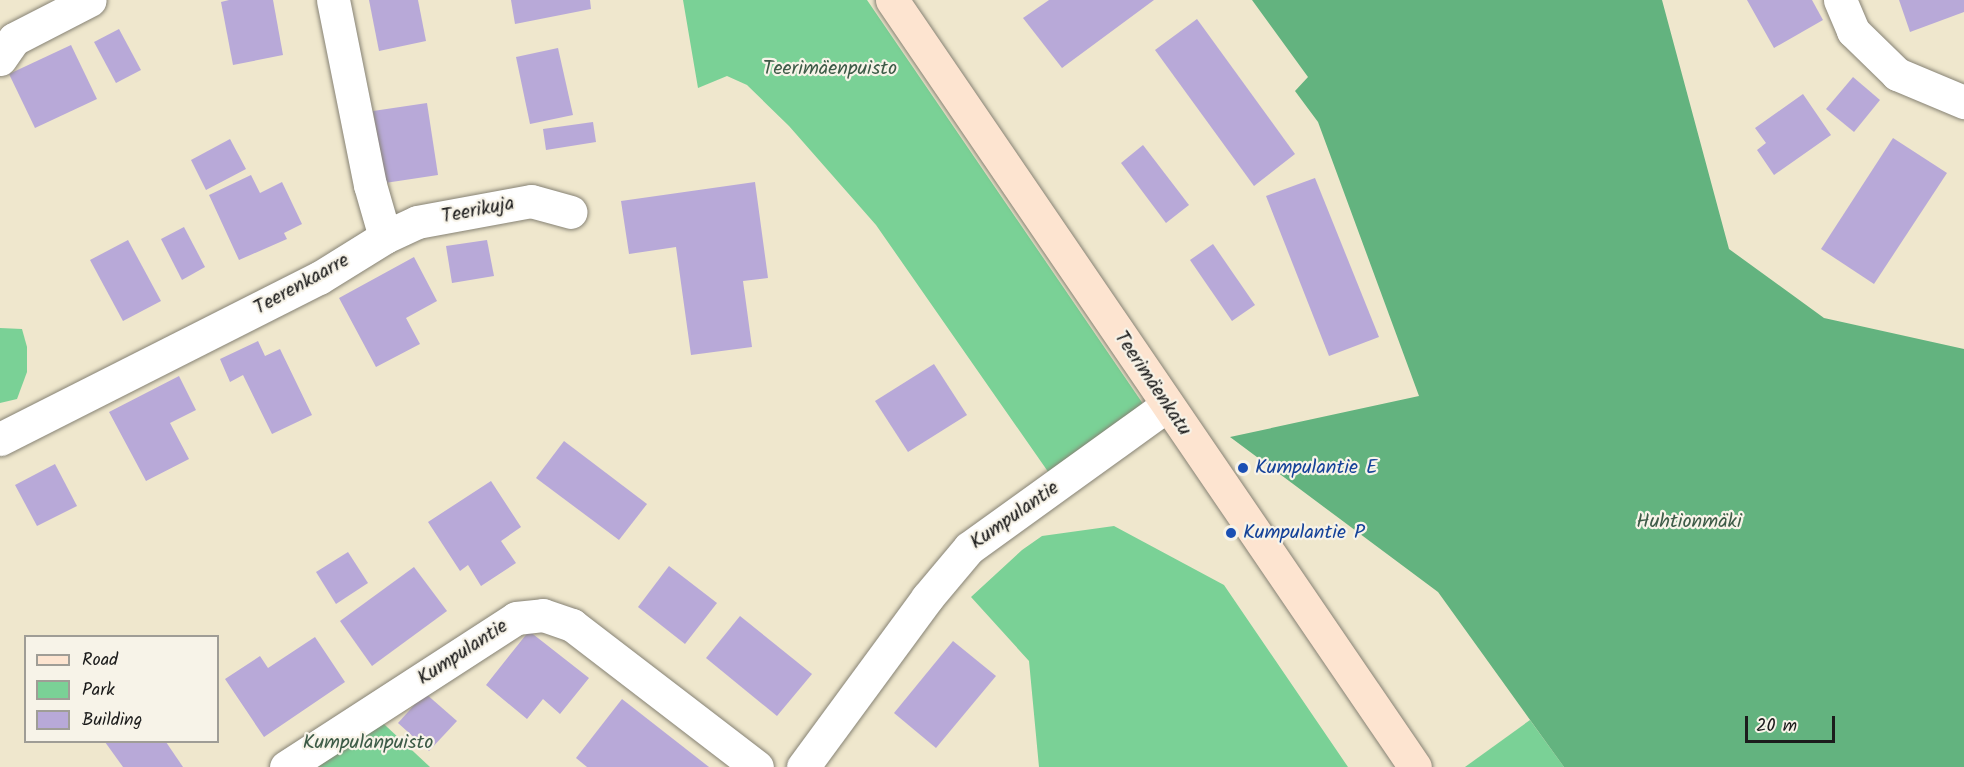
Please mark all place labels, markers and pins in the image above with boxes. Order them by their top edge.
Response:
place label: Kumpulantie E [1255,456,1378,480]
marker: Kumpulantie E [1236,461,1250,475]
place label: Kumpulantie P [1243,521,1365,545]
marker: Kumpulantie P [1224,526,1238,540]

